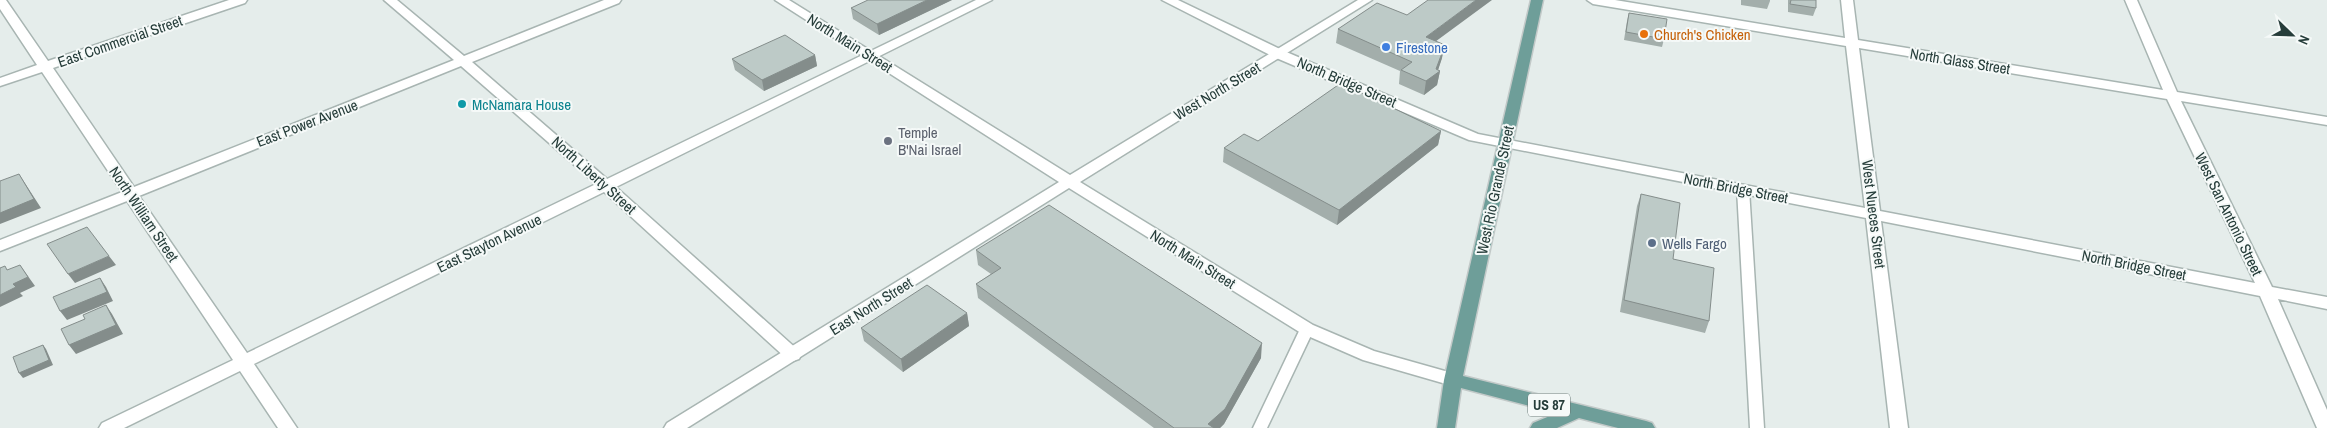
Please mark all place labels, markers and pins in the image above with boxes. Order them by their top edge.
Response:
place label: Church's Chicken [1654,24,1751,45]
marker: Church's Chicken [1638,28,1650,40]
place label: Firestone [1396,37,1448,58]
marker: Firestone [1380,41,1392,53]
place label: McNamara House [472,94,571,115]
marker: McNamara House [456,98,468,110]
place label: Temple B'Nai Israel [898,122,961,160]
marker: Temple B'Nai Israel [882,135,894,147]
place label: Wells Fargo [1662,233,1727,254]
marker: Wells Fargo [1646,237,1658,249]

